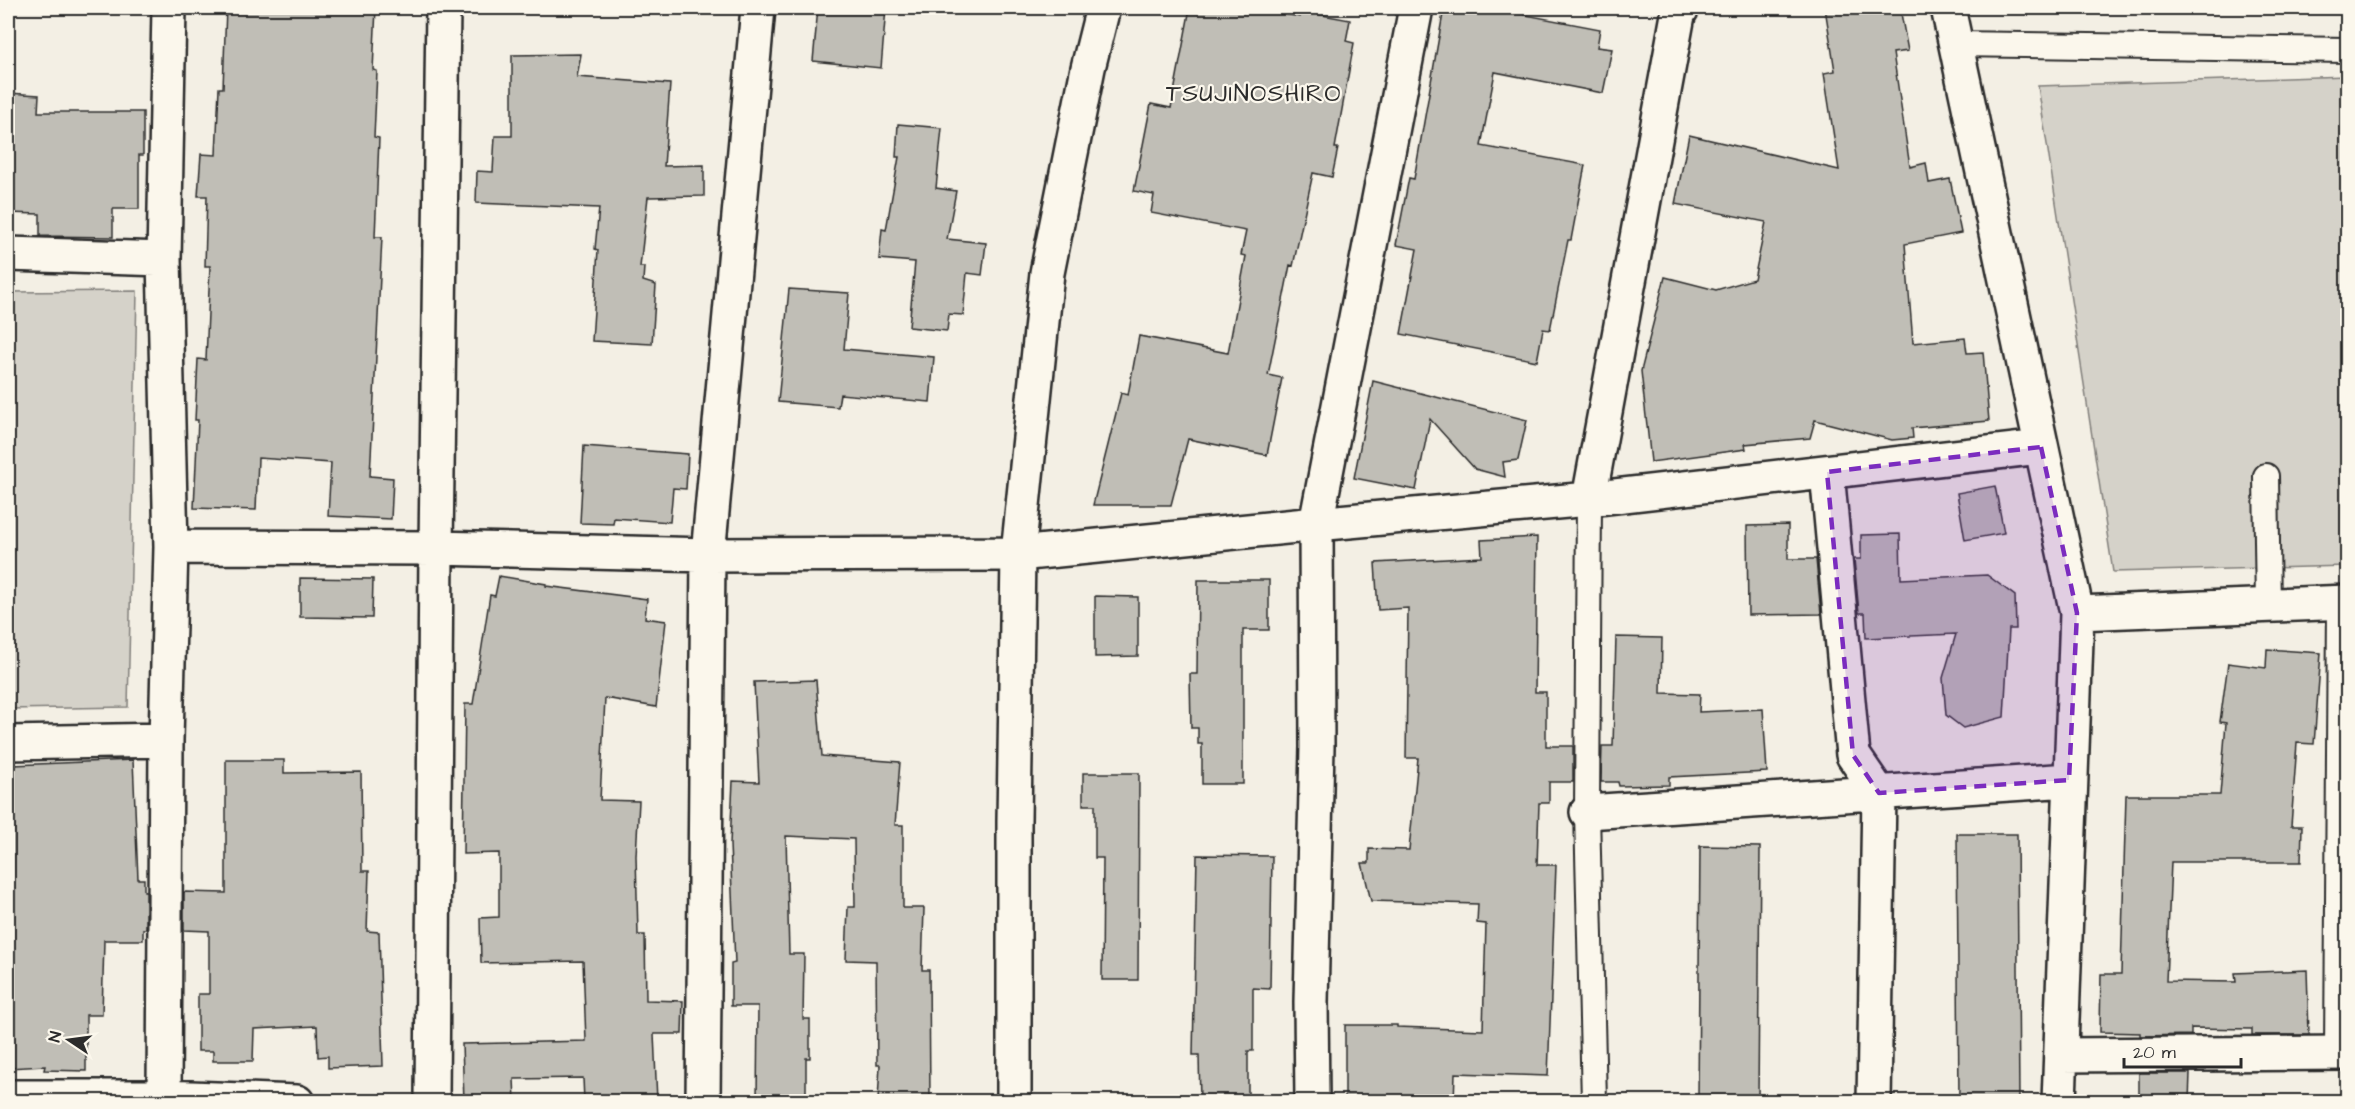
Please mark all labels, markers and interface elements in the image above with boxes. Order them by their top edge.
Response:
district label: TSUJINOSHIRO [1166,77,1342,111]
north arrow [39,1010,99,1070]
text: N [44,1029,67,1044]
scale bar [2124,1031,2241,1069]
text: 20 m [2133,1040,2176,1065]

